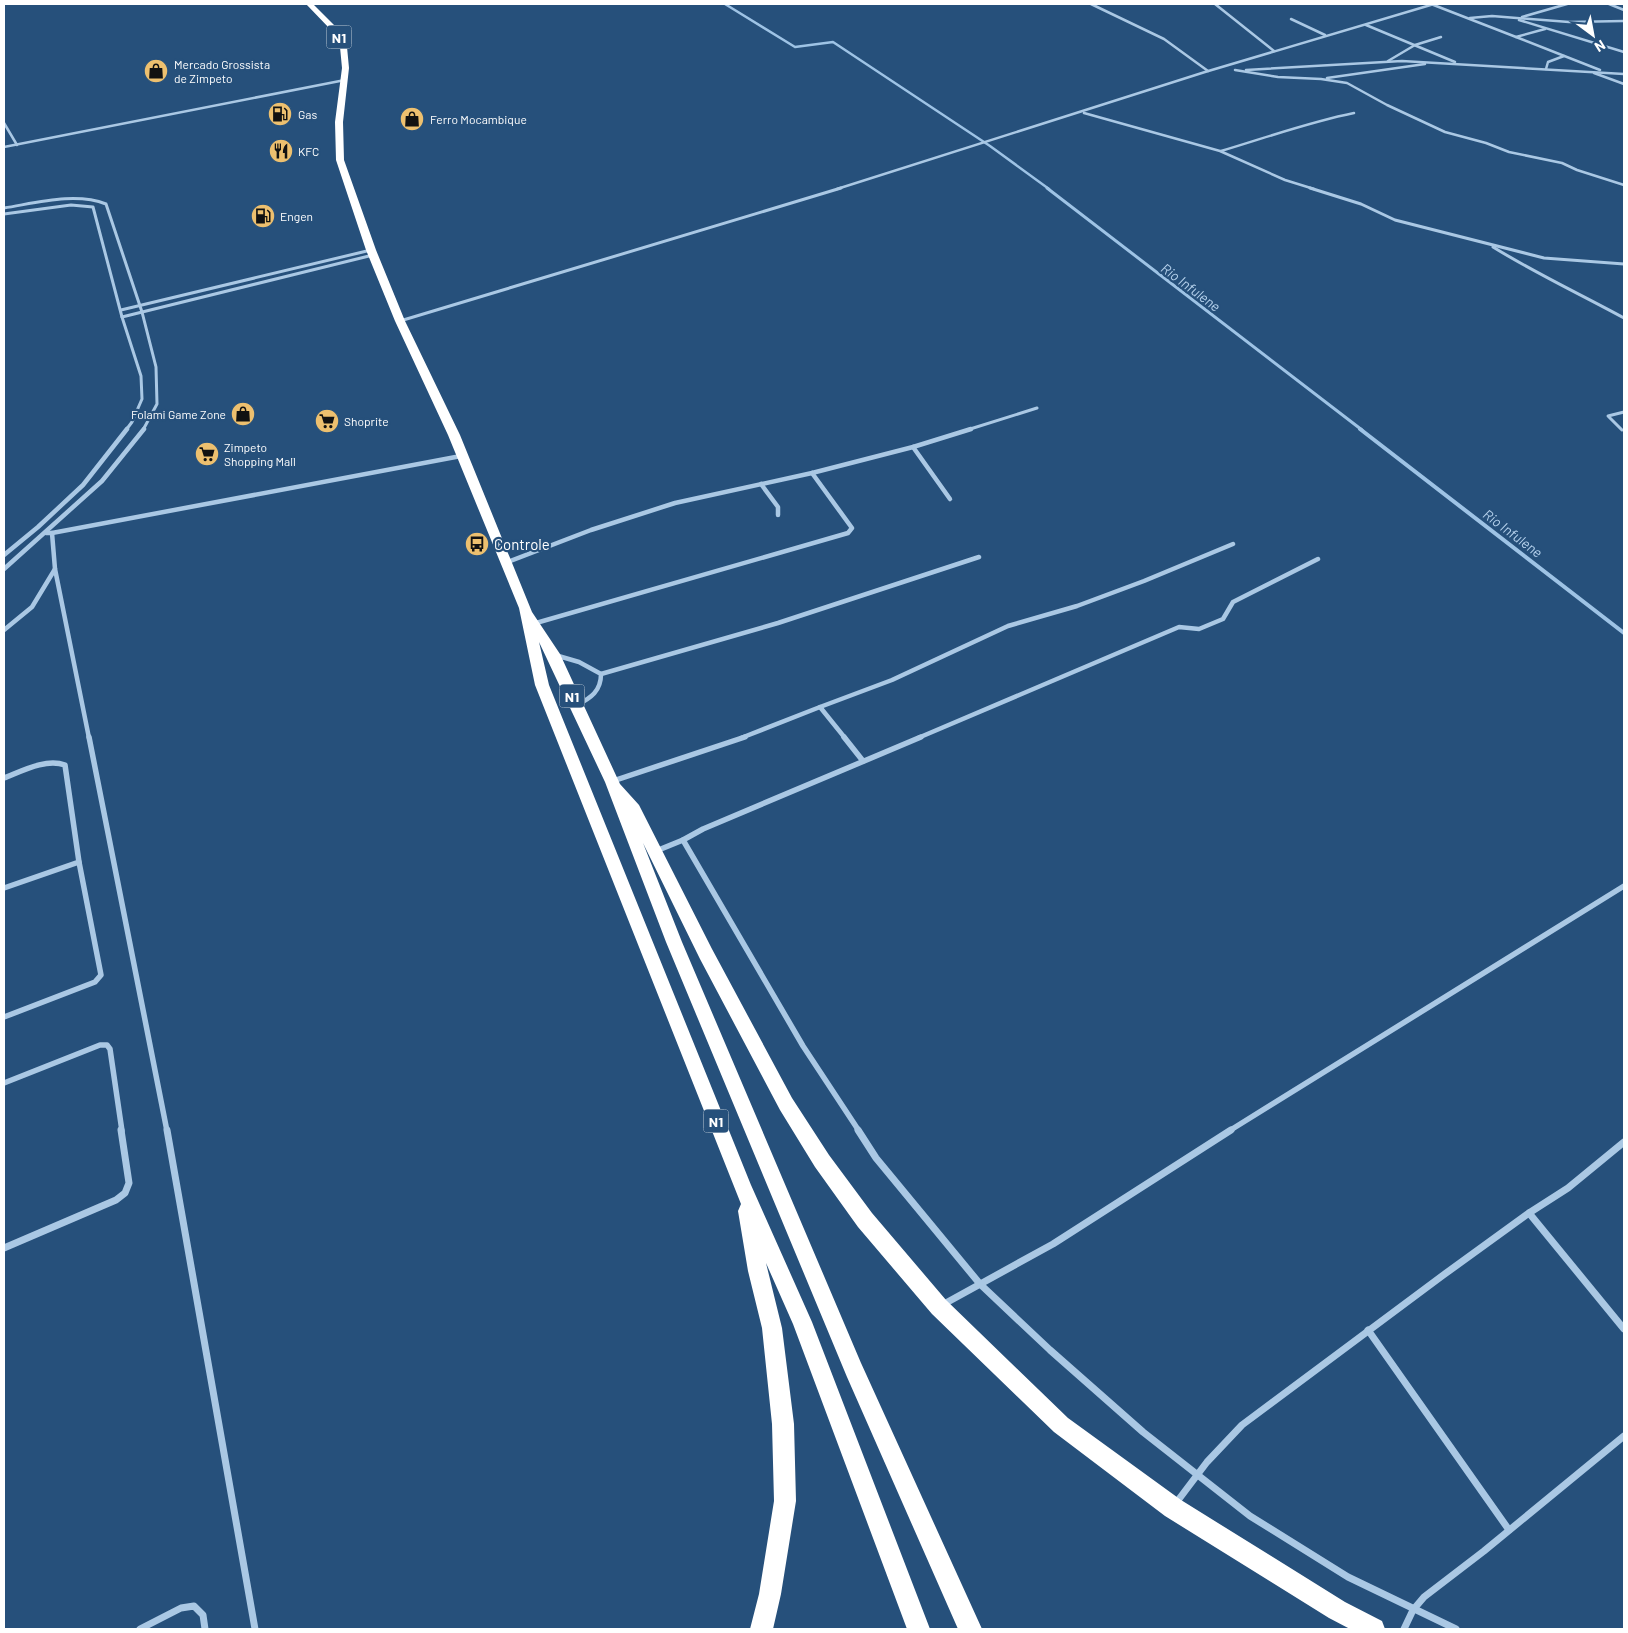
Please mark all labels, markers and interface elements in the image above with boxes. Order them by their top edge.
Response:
north arrow [1568,10,1618,60]
road number: N1 [326,26,352,48]
text: N [1592,37,1609,56]
place label: Mercado Grossista de Zimpeto [174,57,270,85]
shop icon: Mercado Grossista de Zimpeto [143,58,169,84]
fuel station icon: Gas [267,101,293,127]
shop icon: Ferro Mocambique [399,106,425,132]
place label: Gas [298,107,317,121]
place label: Ferro Mocambique [430,112,527,126]
restaurant icon: KFC [268,138,294,164]
place label: KFC [298,144,319,158]
fuel station icon: Engen [250,203,276,229]
place label: Engen [280,209,313,223]
water label: Rio Infulene [1158,259,1224,315]
shop icon: Folami Game Zone [230,401,256,427]
place label: Folami Game Zone [131,407,226,421]
supermarket icon: Shoprite [314,408,340,434]
place label: Shoprite [344,414,389,428]
place label: Zimpeto Shopping Mall [224,440,296,468]
supermarket icon: Zimpeto Shopping Mall [194,441,220,467]
water label: Rio Infulene [1480,505,1546,561]
bus stop icon: Controle [464,531,490,557]
place label: Controle [494,535,550,553]
road number: N1 [560,684,584,708]
road number: N1 [704,1110,728,1132]

